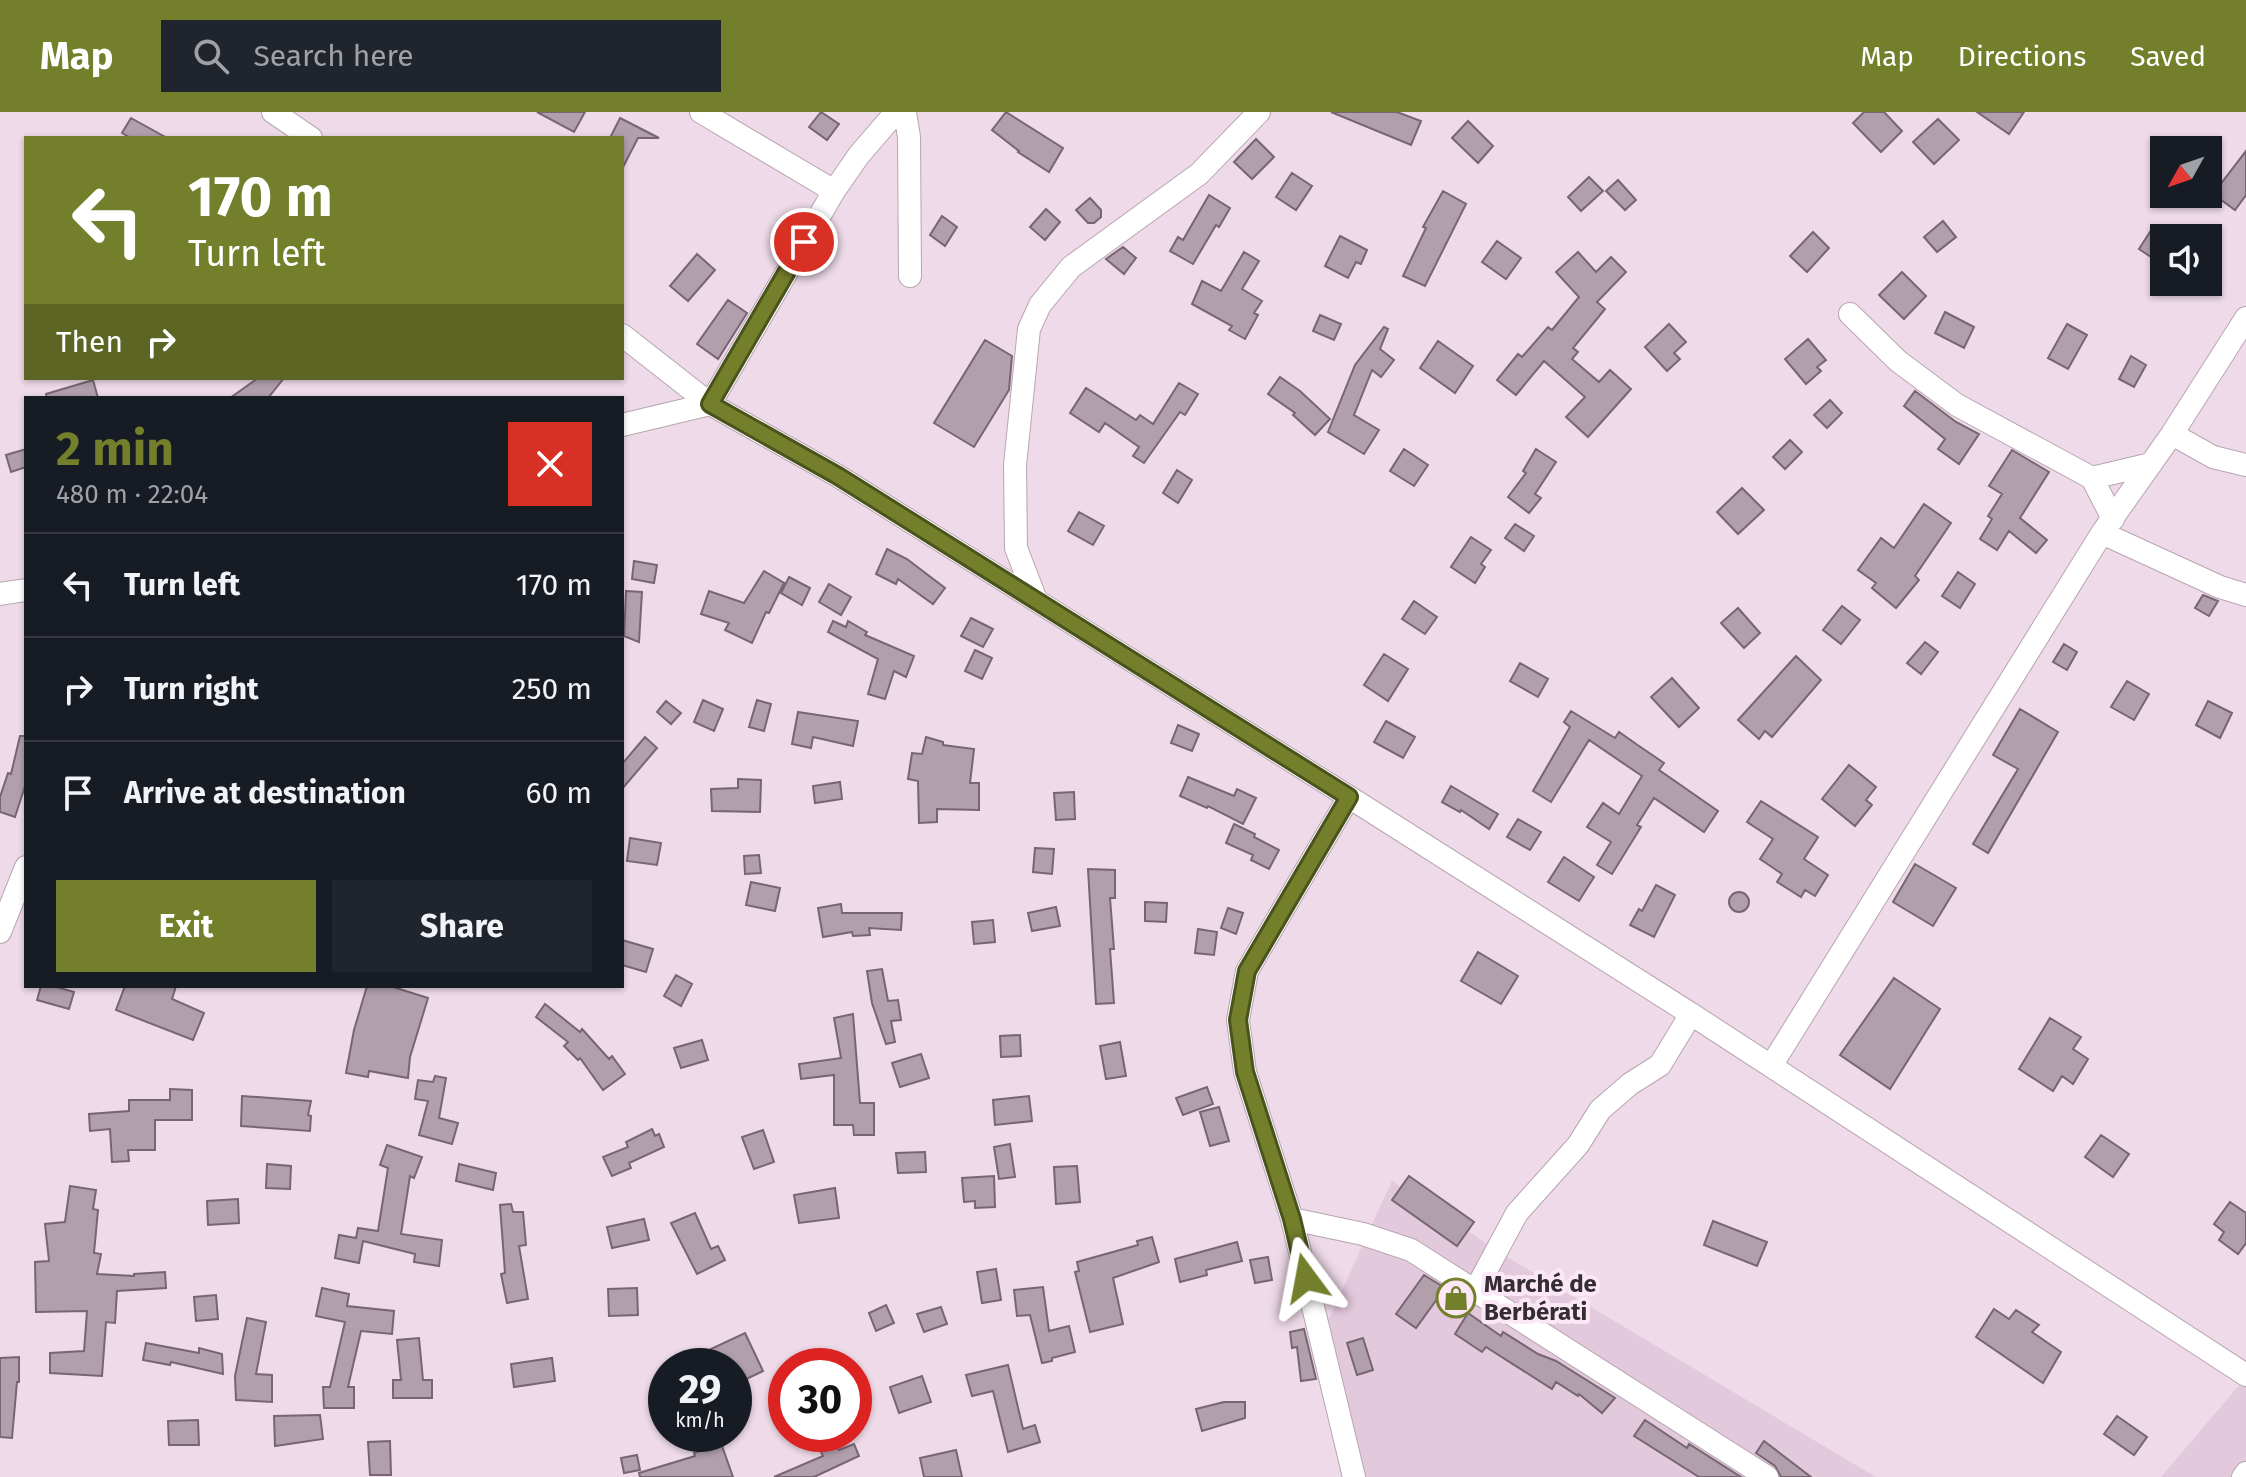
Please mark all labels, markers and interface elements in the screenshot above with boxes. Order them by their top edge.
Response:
search box [161,20,721,92]
text: Map [40,33,113,79]
icon: search [189,34,233,78]
text: Search here [253,38,414,74]
text: Map [1860,40,1914,73]
text: Directions [1958,40,2086,73]
text: Saved [2130,40,2206,73]
north arrow [2150,136,2222,208]
map controls [2150,136,2222,296]
text: 170 m [188,164,333,231]
icon: left [56,168,160,272]
pin [770,208,838,276]
icon: arrive [782,220,826,264]
button: sound [2150,224,2222,296]
text: Turn left [188,232,326,276]
icon: right [139,320,183,364]
text: Then [56,324,123,360]
text: 2 min [56,420,174,478]
button: close [508,422,592,506]
text: 480 m · 22:04 [56,479,208,510]
icon: left [56,563,100,607]
text: Turn left [124,567,240,603]
text: 170 m [516,567,592,603]
icon: right [56,667,100,711]
text: Turn right [124,671,259,707]
text: 250 m [512,671,592,707]
icon: arrive [56,771,100,815]
text: Arrive at destination [124,775,406,811]
text: 60 m [526,775,592,811]
button: Exit [56,880,316,972]
button: Share [332,880,592,972]
position arrow [1264,1236,1348,1320]
place label: Marché de Berbérati [1484,1270,1597,1326]
shop icon: Marché de Berbérati [1435,1277,1477,1319]
speed limit sign: 30 [768,1348,872,1452]
text: 29 [679,1366,721,1414]
text: km/h [675,1408,725,1432]

